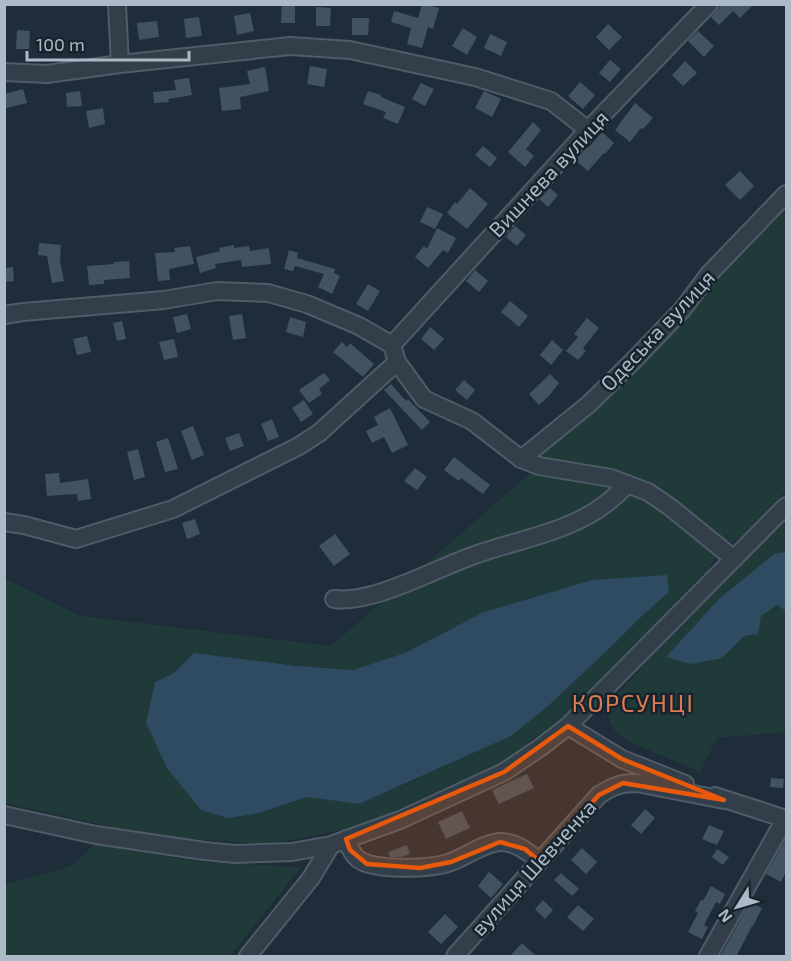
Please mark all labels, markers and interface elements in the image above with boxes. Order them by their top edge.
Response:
scale bar [27,24,189,62]
text: 100 m [36,33,85,55]
street label: Вишнева вулиця [483,105,614,242]
street label: Одеська вулиця [595,264,720,396]
district label: КОРСУНЦІ [572,688,694,717]
street label: вулиця Шевченка [465,794,601,941]
north arrow [707,877,767,937]
text: N [714,906,736,927]

